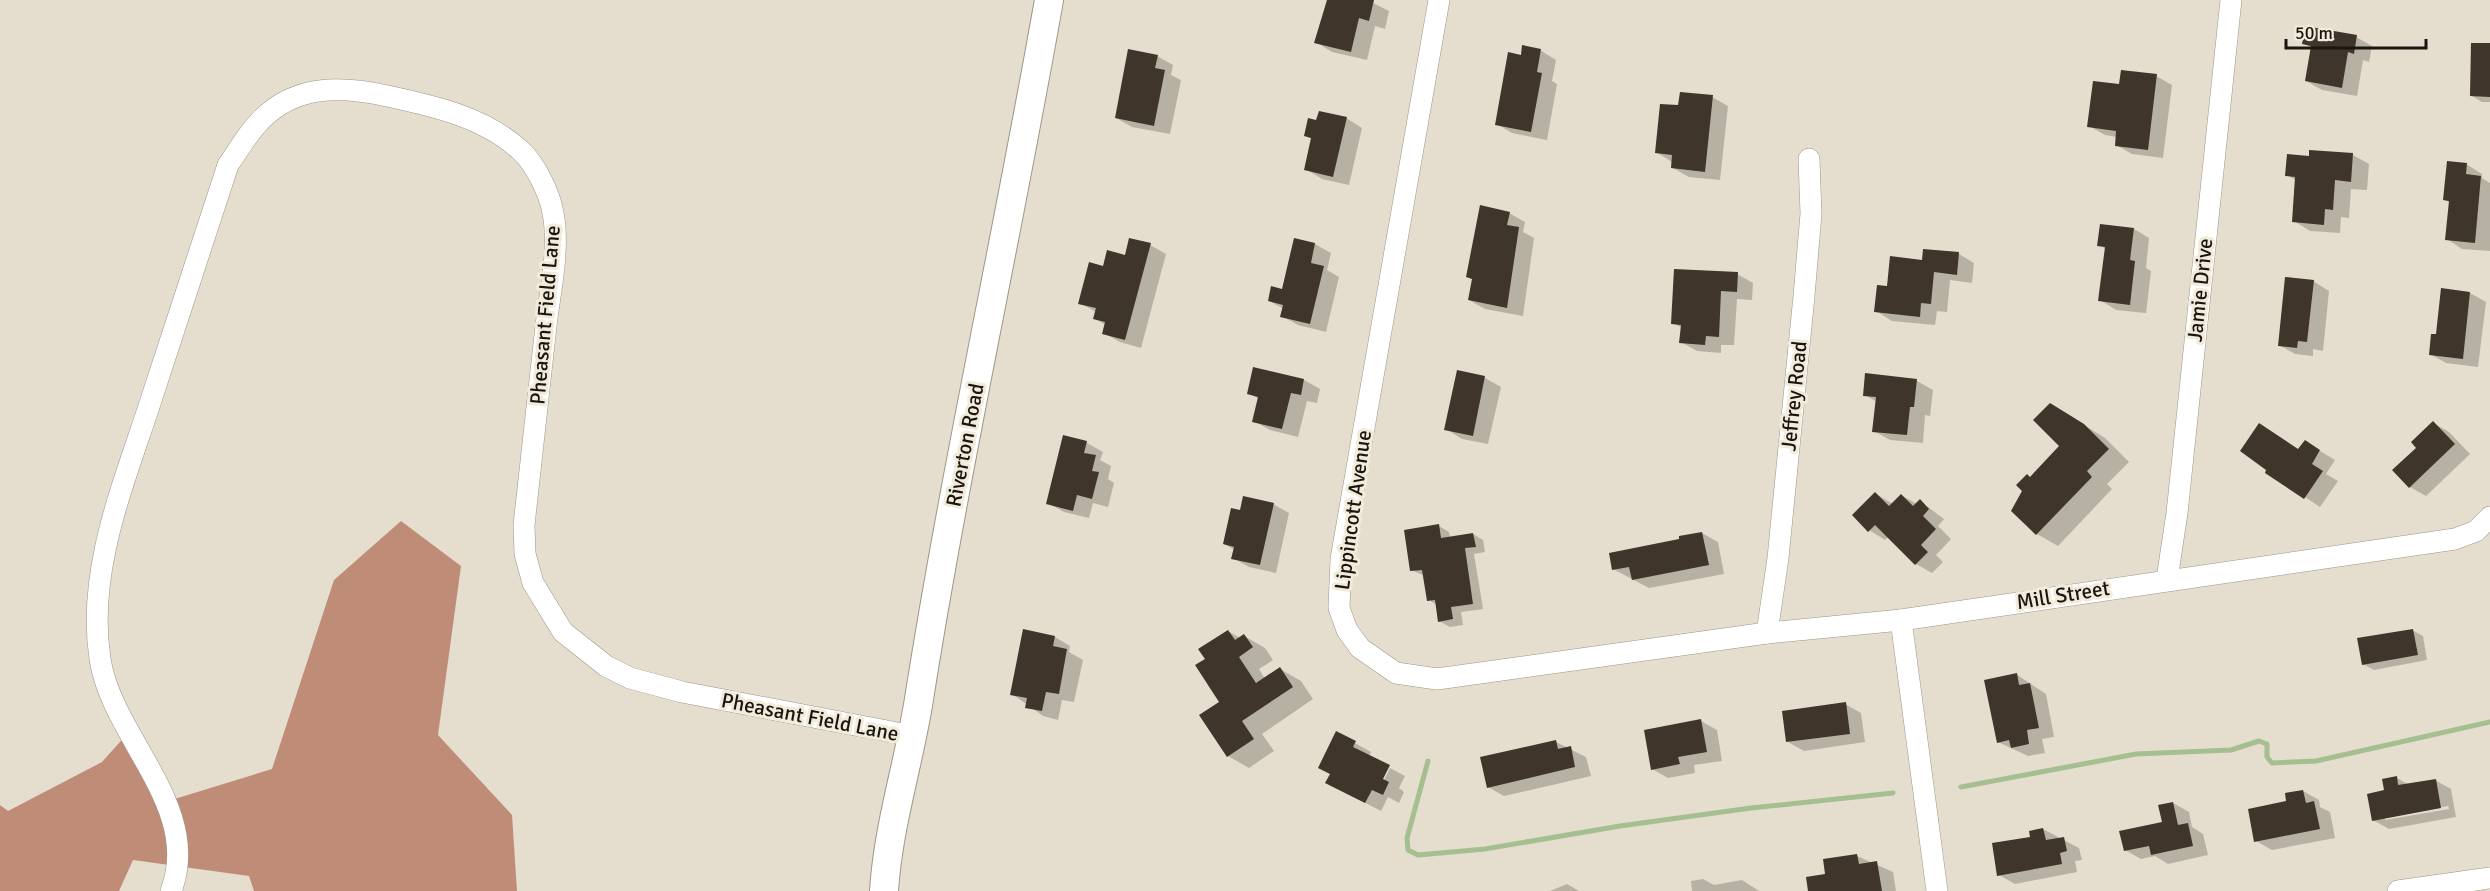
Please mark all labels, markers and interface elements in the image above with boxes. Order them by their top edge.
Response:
scale bar [2286,12,2426,50]
text: 50 m [2295,22,2333,44]
street label: Pheasant Field Lane [524,224,566,406]
street label: Jamie Drive [2182,237,2218,343]
street label: Jeffrey Road [1775,340,1813,452]
street label: Riverton Road [940,381,990,509]
street label: Lippincott Avenue [1329,428,1377,592]
street label: Mill Street [2014,575,2112,615]
street label: Pheasant Field Lane [719,687,901,747]

